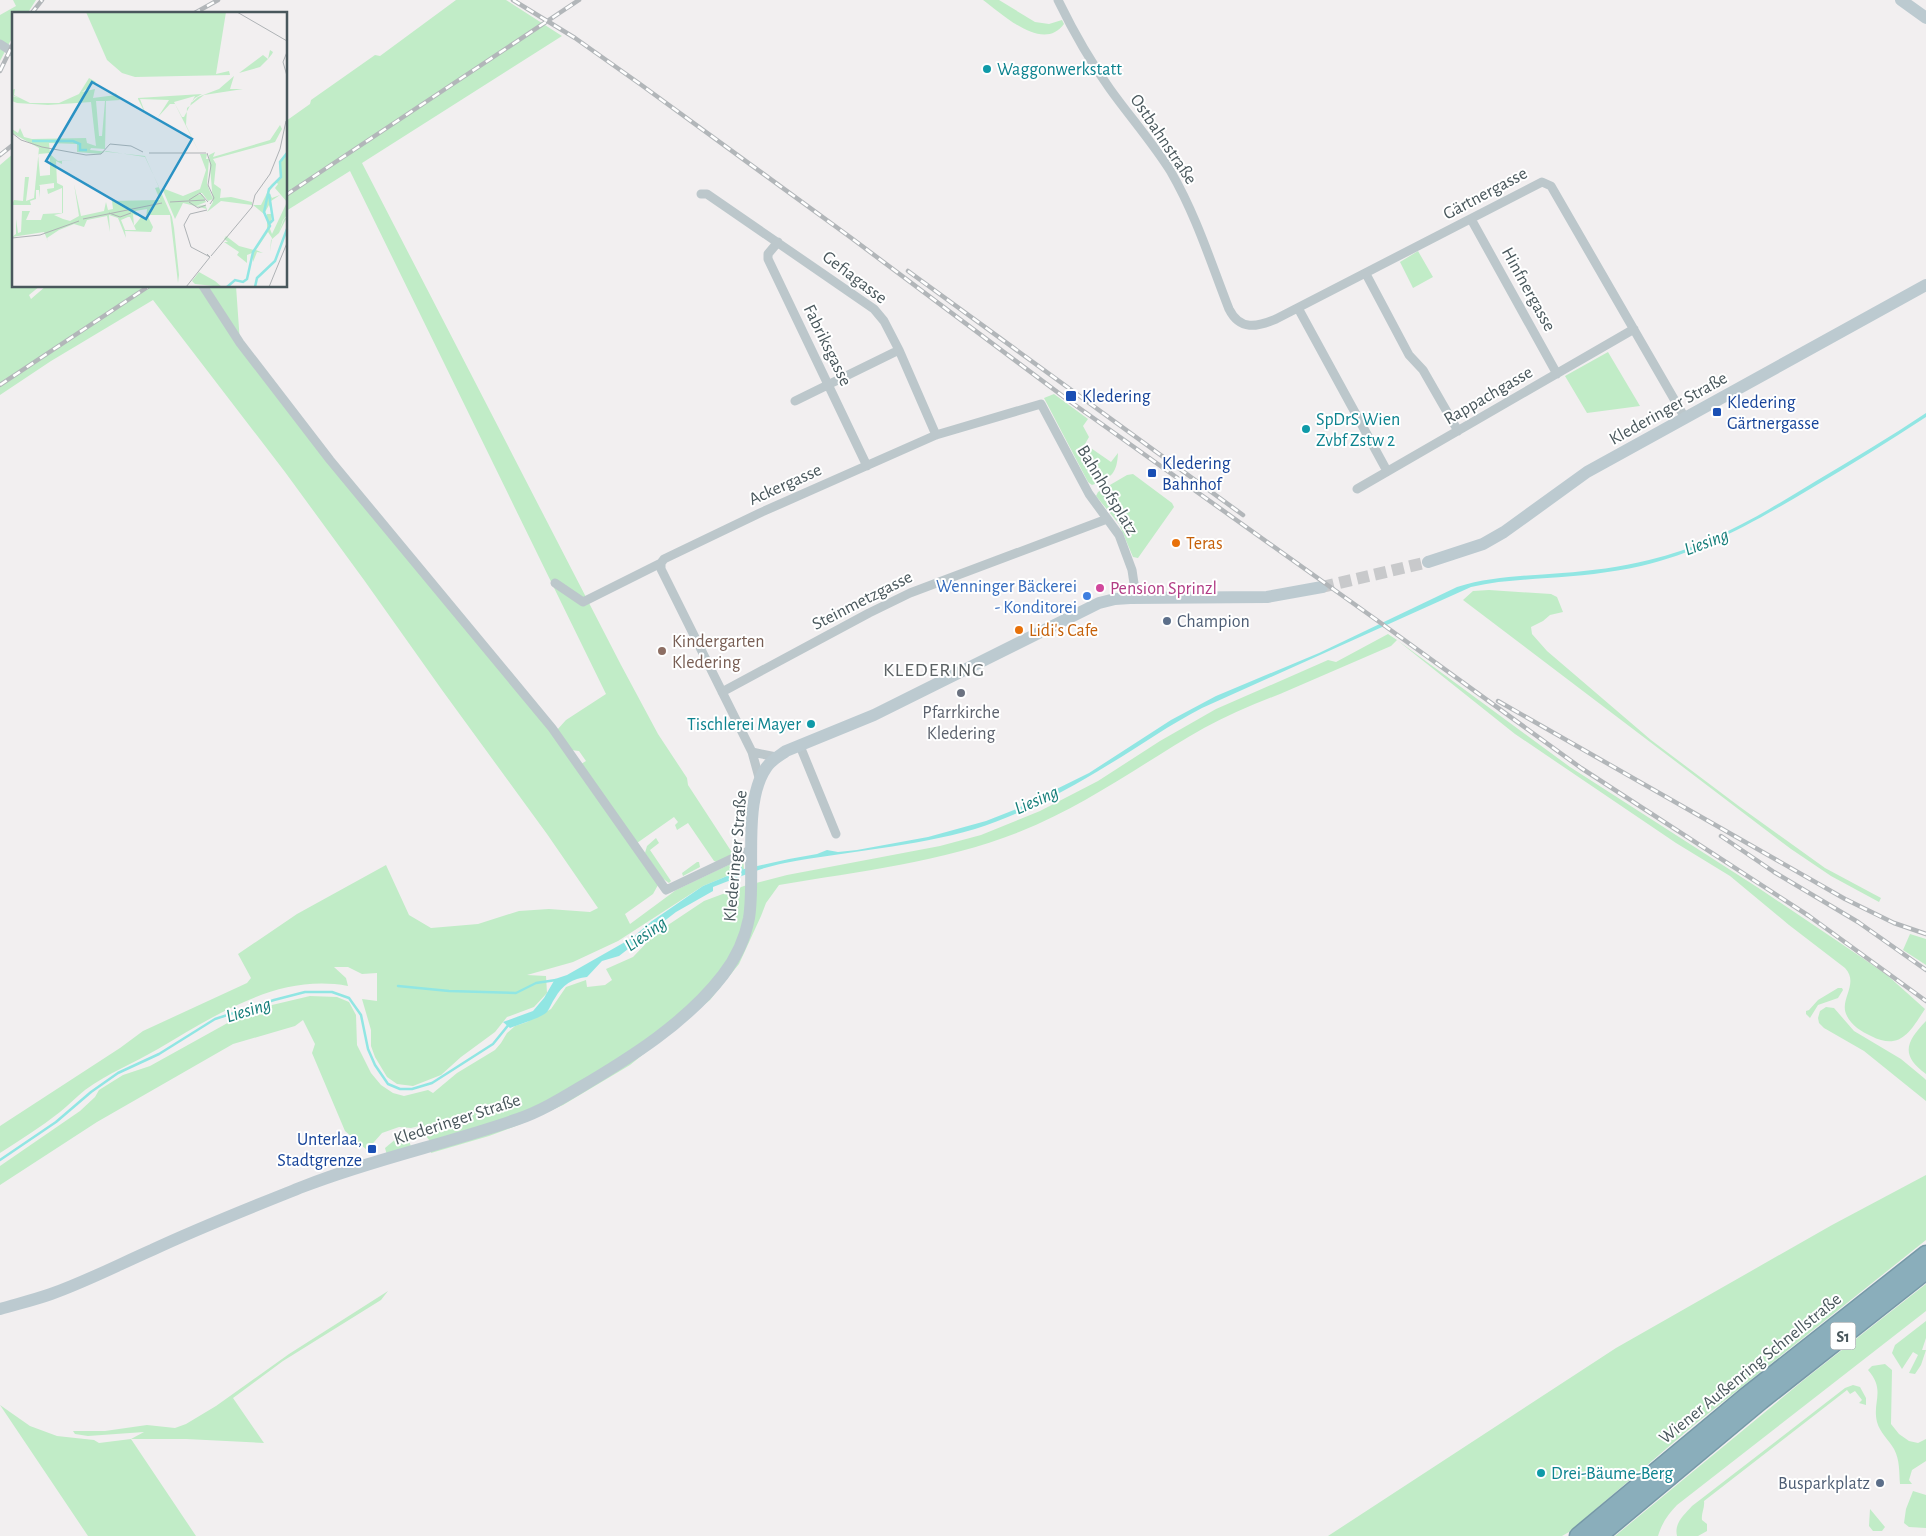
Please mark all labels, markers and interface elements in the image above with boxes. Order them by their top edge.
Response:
inset map [12,12,288,288]
place label: Waggonwerkstatt [997,61,1122,79]
marker: Waggonwerkstatt [981,63,993,75]
street label: Ostbahnstraße [1126,91,1200,188]
street label: Gärtnergasse [1441,164,1530,223]
street label: Hinfnergasse [1498,244,1559,335]
street label: Gefiagasse [819,248,890,308]
street label: Fabriksgasse [800,302,855,389]
street label: Rappachgasse [1441,363,1536,428]
street label: Klederinger Straße [1606,369,1731,449]
place label: Kledering [1082,388,1151,406]
marker: Kledering [1064,389,1078,403]
place label: Kledering Gärtnergasse [1727,394,1819,433]
marker: Kledering Gärtnergasse [1711,406,1723,418]
place label: SpDrS Wien Zvbf Zstw 2 [1316,411,1400,450]
marker: SpDrS Wien Zvbf Zstw 2 [1300,423,1312,435]
street label: Bahnhofsplatz [1073,442,1141,539]
place label: Kledering Bahnhof [1162,455,1231,494]
street label: Ackergasse [746,461,824,509]
marker: Kledering Bahnhof [1146,467,1158,479]
water label: Liesing [1682,525,1732,560]
place label: Teras [1186,535,1223,553]
marker: Teras [1170,537,1182,549]
street label: Steinmetzgasse [809,568,916,634]
place label: Wenninger Bäckerei - Konditorei [936,578,1077,617]
place label: Pension Sprinzl [1110,580,1217,598]
marker: Pension Sprinzl [1094,582,1106,594]
marker: Wenninger Bäckerei - Konditorei [1081,590,1093,602]
place label: Champion [1177,613,1250,631]
marker: Champion [1161,615,1173,627]
place label: Lidi's Cafe [1029,622,1098,640]
marker: Lidi's Cafe [1013,624,1025,636]
place label: Kindergarten Kledering [672,633,764,672]
marker: Kindergarten Kledering [656,645,668,657]
district label: KLEDERING [883,660,985,680]
marker: Pfarrkirche Kledering [955,687,967,699]
place label: Pfarrkirche Kledering [922,704,1000,743]
place label: Tischlerei Mayer [687,716,801,734]
marker: Tischlerei Mayer [805,718,817,730]
water label: Liesing [1012,782,1062,818]
street label: Klederinger Straße [721,790,751,923]
water label: Liesing [621,913,670,955]
water label: Liesing [224,995,273,1026]
street label: Klederinger Straße [392,1091,523,1149]
place label: Unterlaa, Stadtgrenze [277,1131,362,1170]
marker: Unterlaa, Stadtgrenze [366,1143,378,1155]
street label: Wiener Außenring Schnellstraße [1656,1290,1845,1448]
road number: S1 [1830,1322,1856,1350]
place label: Drei-Bäume-Berg [1551,1465,1673,1483]
marker: Drei-Bäume-Berg [1535,1467,1547,1479]
place label: Busparkplatz [1778,1475,1870,1493]
marker: Busparkplatz [1874,1477,1886,1489]

